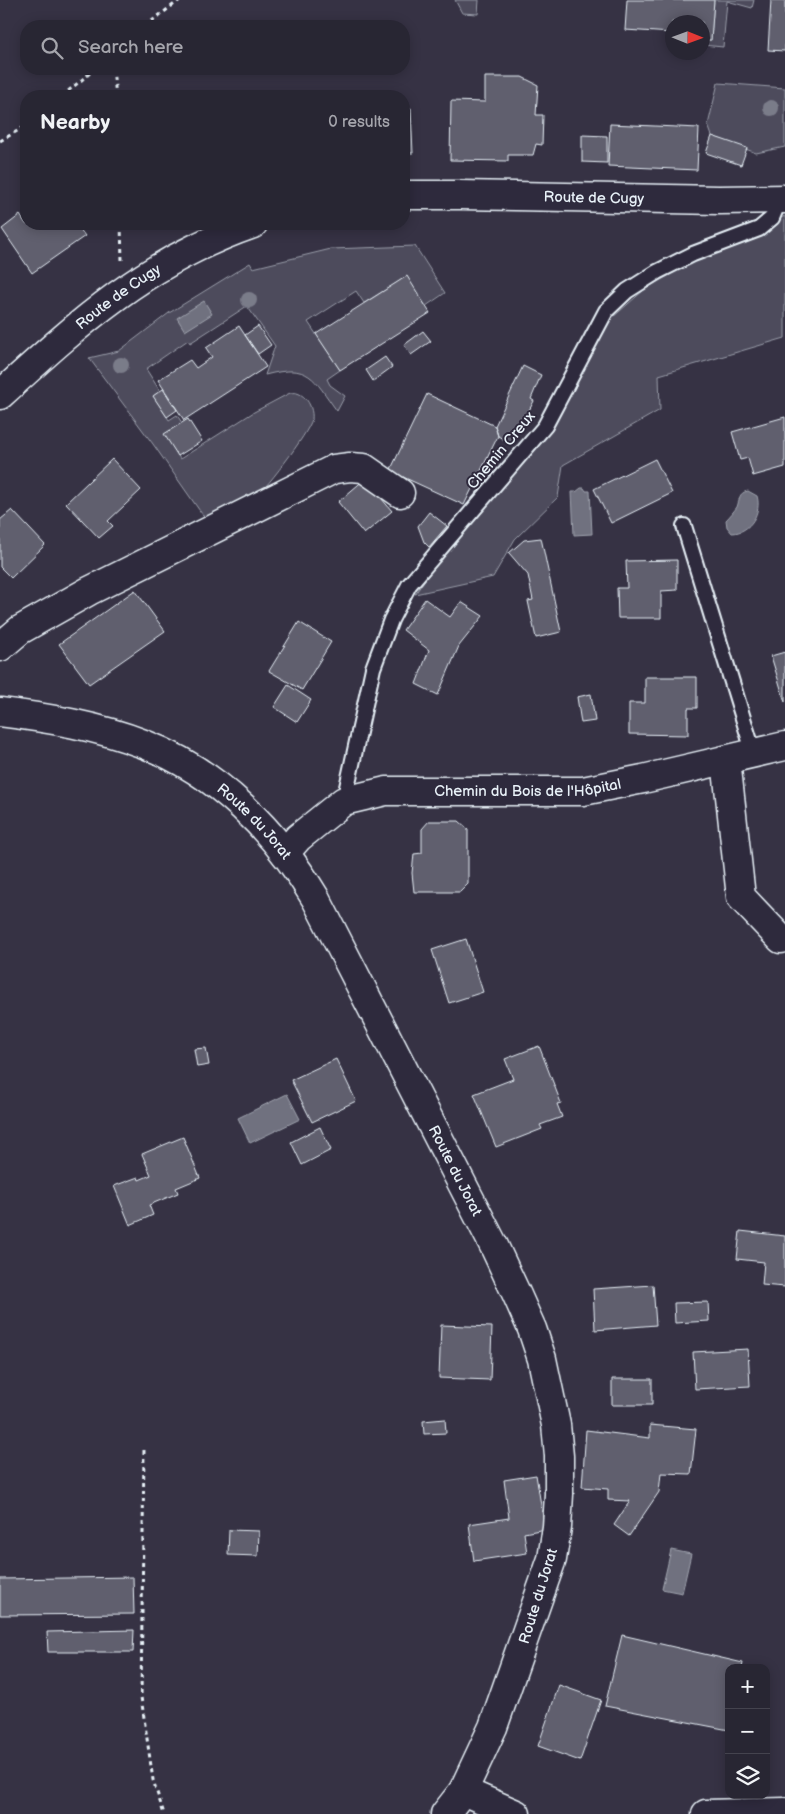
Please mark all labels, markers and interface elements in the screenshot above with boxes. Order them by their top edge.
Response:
north arrow [665,15,710,60]
search box [20,20,410,75]
icon: search [38,34,66,62]
text: Search here [78,36,183,59]
text: Nearby [40,110,110,135]
text: 0 results [328,113,390,132]
street label: Route de Cugy [544,188,645,209]
street label: Route de Cugy [72,260,165,334]
street label: Chemin Creux [463,407,540,493]
street label: Chemin du Bois de l'Hôpital [434,775,623,801]
street label: Route du Jorat [213,780,295,864]
street label: Route du Jorat [424,1122,486,1220]
street label: Route du Jorat [515,1546,562,1646]
map controls [725,1664,770,1799]
button: + [725,1664,770,1709]
button: − [725,1709,770,1754]
button: layers [725,1754,770,1799]

